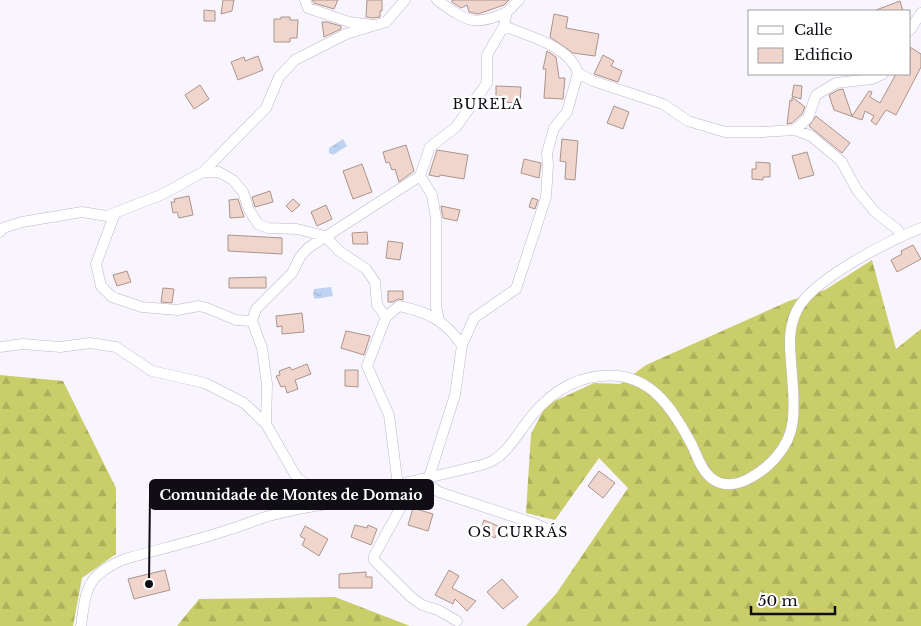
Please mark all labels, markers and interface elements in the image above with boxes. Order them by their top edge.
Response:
legend [748,10,911,75]
text: Calle [794,20,833,39]
text: Edificio [794,45,853,64]
district label: BURELA [453,95,523,113]
callout: Comunidade de Montes de Domaio [150,480,433,509]
text: Comunidade de Montes de Domaio [160,486,422,504]
district label: OS CURRÁS [468,523,568,541]
scale bar [751,584,835,616]
text: 50 m [758,591,798,610]

